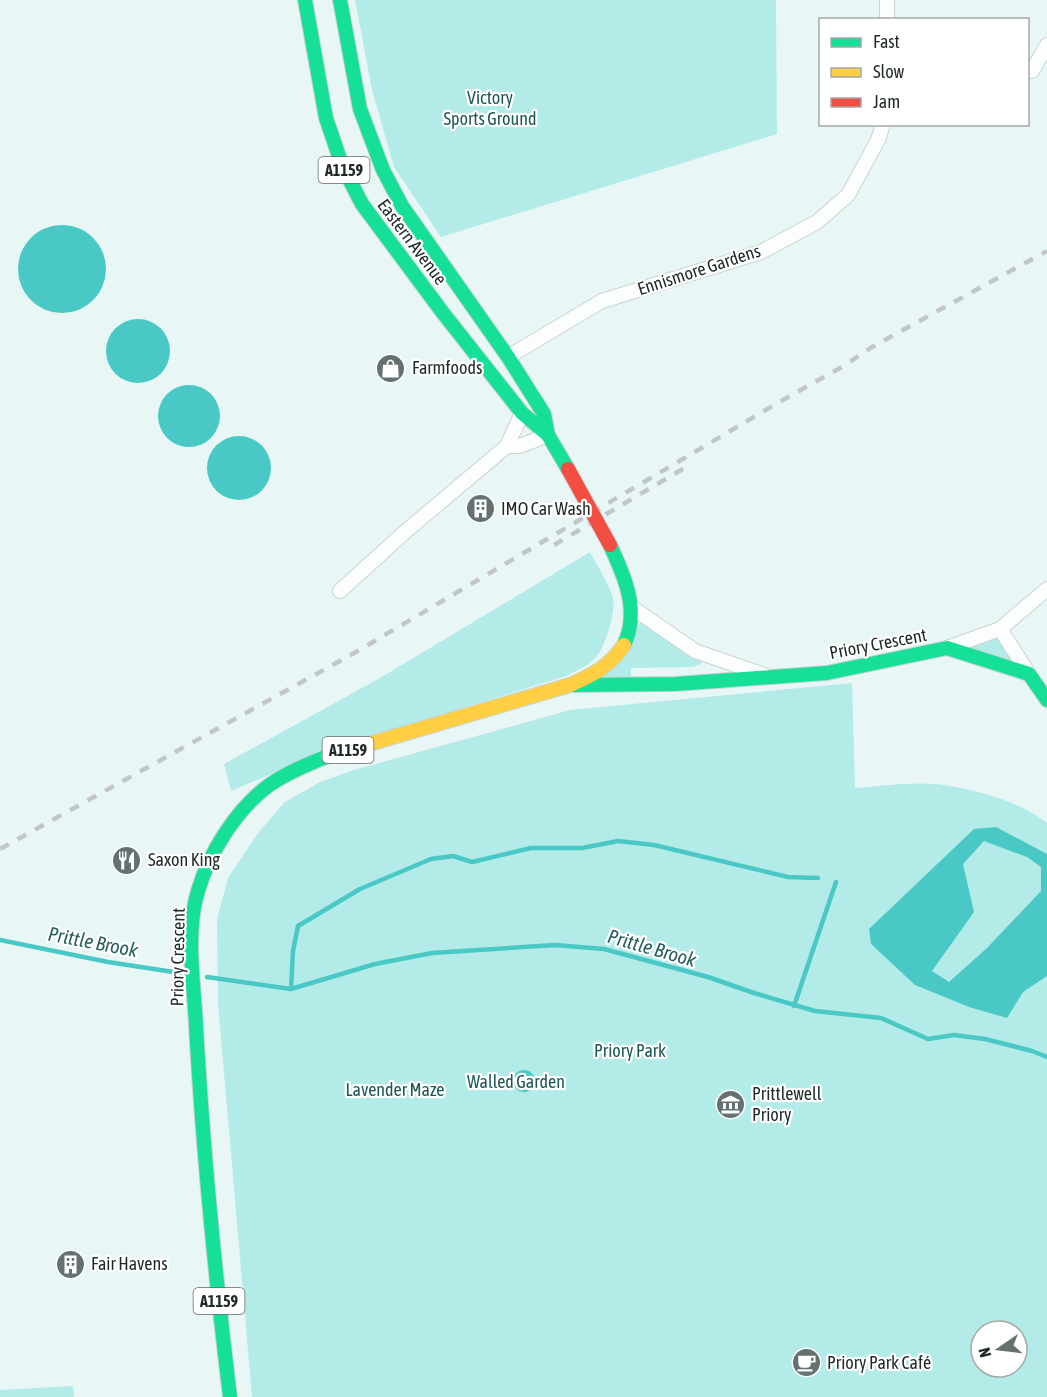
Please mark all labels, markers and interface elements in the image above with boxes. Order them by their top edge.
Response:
legend [819,18,1029,126]
text: Fast [873,31,900,52]
text: Slow [873,61,904,82]
park label: Victory Sports Ground [444,87,536,129]
text: Jam [873,91,900,112]
road number: A1159 [318,157,370,183]
street label: Eastern Avenue [373,195,451,289]
street label: Ennismore Gardens [635,240,763,299]
shop icon: Farmfoods [375,352,407,384]
place label: Farmfoods [412,357,482,378]
building icon: IMO Car Wash [464,493,496,525]
place label: IMO Car Wash [501,498,591,519]
street label: Priory Crescent [828,624,928,663]
road number: A1159 [322,737,374,763]
restaurant icon: Saxon King [111,844,143,876]
place label: Saxon King [148,849,220,870]
street label: Priory Crescent [166,908,189,1006]
water label: Prittle Brook [46,922,140,962]
water label: Prittle Brook [605,924,699,971]
park label: Priory Park [594,1040,666,1061]
park label: Walled Garden [467,1071,565,1092]
park label: Lavender Maze [346,1079,444,1100]
place label: Prittlewell Priory [752,1083,822,1125]
museum icon: Prittlewell Priory [715,1088,747,1120]
building icon: Fair Havens [54,1248,86,1280]
place label: Fair Havens [91,1253,168,1274]
road number: A1159 [194,1288,244,1314]
north arrow [969,1319,1029,1379]
text: N [975,1346,994,1359]
cafe icon: Priory Park Café [790,1347,822,1379]
place label: Priory Park Café [827,1352,931,1373]

